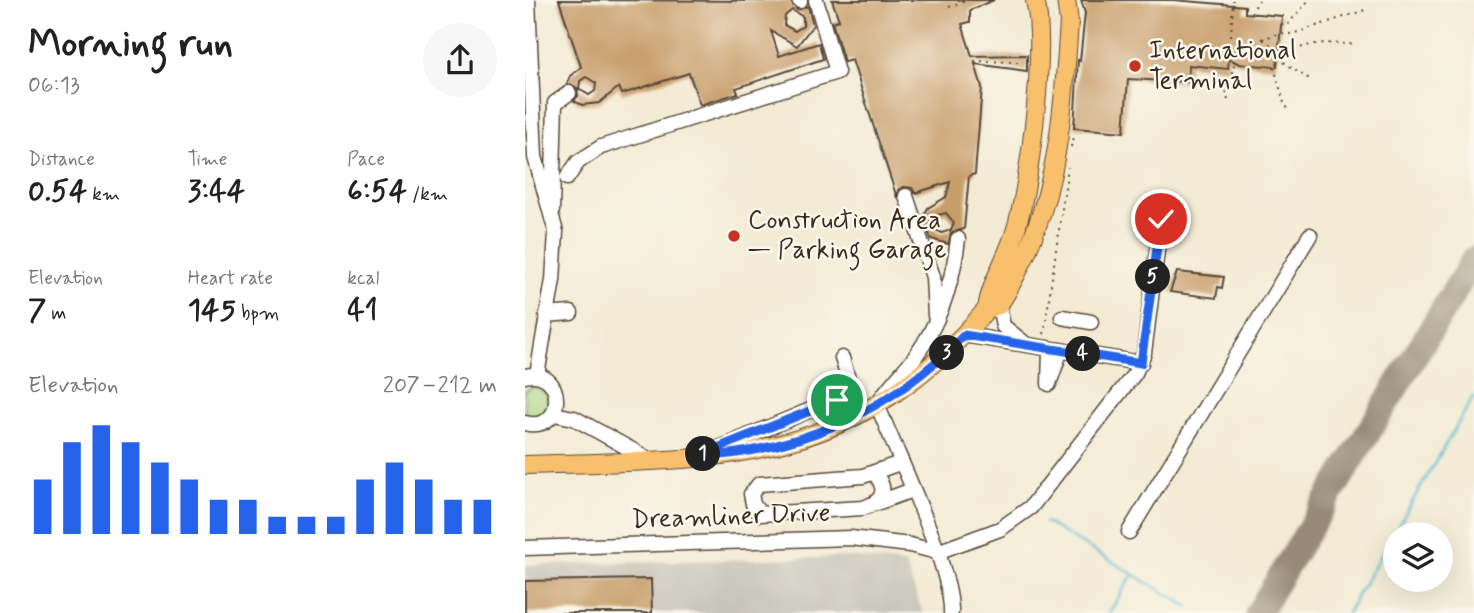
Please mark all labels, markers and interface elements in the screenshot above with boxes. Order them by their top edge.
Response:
text: Morning run [28,20,233,69]
button: share [423,23,497,97]
place label: International Terminal [1149,34,1296,98]
marker: International Terminal [1127,58,1143,74]
text: 06:13 [28,71,80,101]
text: Distance [28,147,95,172]
text: Time [188,147,227,172]
text: Pace [347,147,385,172]
text: 0.54 [28,172,87,211]
text: 3:44 [188,172,245,211]
text: 6:54 [347,172,407,211]
text: km [87,182,120,207]
text: /km [407,182,448,207]
pin [1131,189,1191,249]
icon: check [1142,200,1180,238]
place label: Construction Area — Parking Garage [748,204,947,271]
marker: Construction Area — Parking Garage [726,228,742,244]
pin: 5 [1135,260,1171,294]
text: 5 [1147,264,1158,289]
text: Elevation [28,266,103,291]
text: Heart rate [188,266,273,291]
text: kcal [347,266,379,291]
text: 7 [28,291,46,330]
text: 145 [188,291,236,330]
text: 41 [347,291,378,330]
text: m [46,301,66,326]
text: bpm [236,301,279,326]
pin: 3 [929,336,965,370]
pin: 4 [1065,336,1101,372]
text: 3 [942,340,951,365]
text: 4 [1077,341,1088,366]
pin [807,370,867,430]
text: Elevation [28,371,119,401]
text: 207–212 m [383,371,497,401]
icon: arrive [818,381,856,419]
pin: 1 [685,436,721,472]
text: 1 [698,441,707,466]
street label: Dreamliner Drive [631,497,831,537]
map controls [1383,522,1453,592]
button: layers [1383,522,1453,592]

